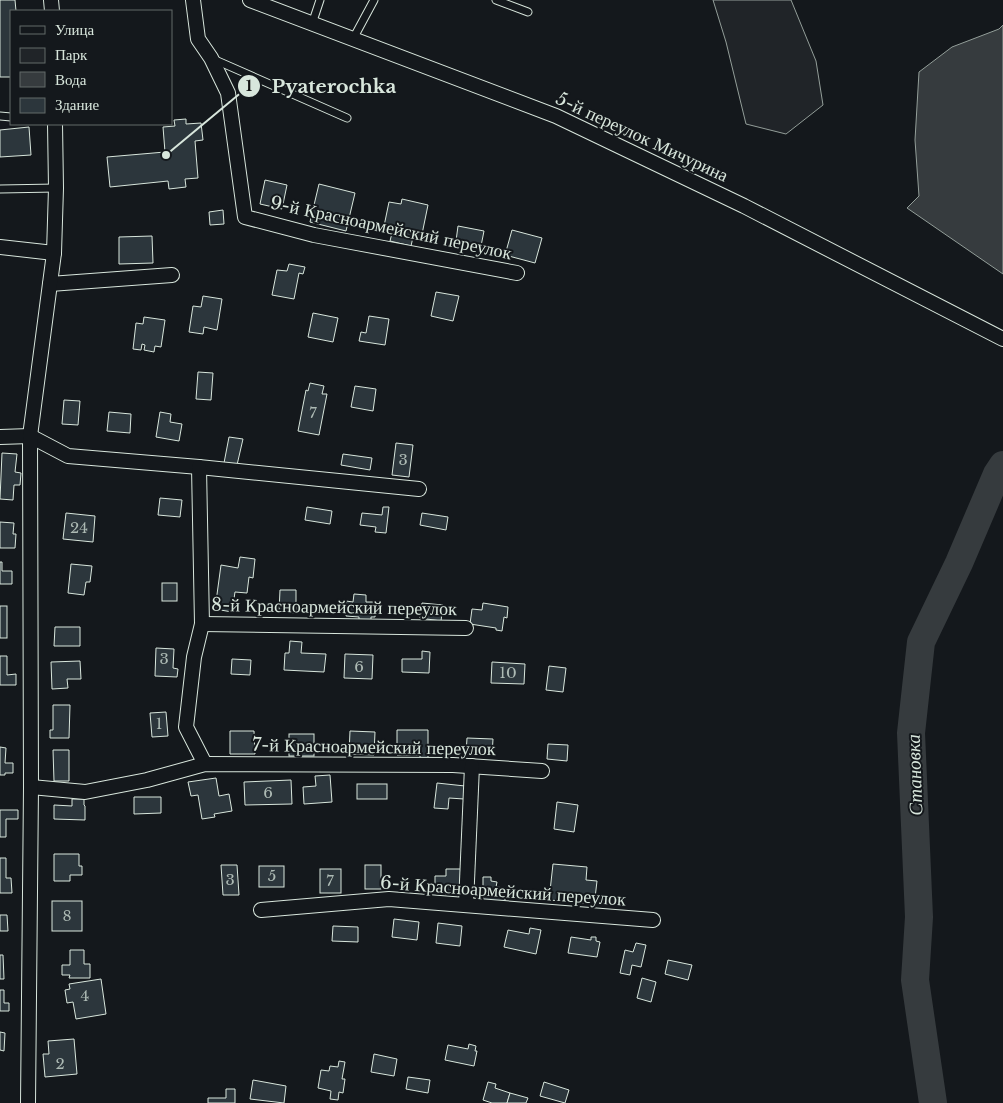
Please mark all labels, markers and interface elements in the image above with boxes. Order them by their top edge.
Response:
legend [10,10,172,125]
text: Улица [55,20,94,39]
text: Парк [55,45,88,64]
callout: Pyaterochka [237,69,406,103]
text: Вода [55,70,87,89]
text: Pyaterochka [272,75,396,98]
text: 1 [246,76,253,95]
street label: 5-й переулок Мичурина [552,87,732,187]
text: Здание [55,95,99,114]
street label: 9-й Красноармейский переулок [268,192,514,264]
house number: 7 [309,403,317,422]
house number: 3 [398,450,408,469]
house number: 24 [70,518,88,537]
street label: 8-й Красноармейский переулок [211,594,457,620]
house number: 3 [159,649,169,668]
house number: 6 [354,657,364,676]
house number: 10 [499,663,517,682]
house number: 1 [156,714,162,733]
street label: 7-й Красноармейский переулок [252,734,496,760]
water label: Становка [902,734,927,816]
house number: 6 [263,783,273,802]
house number: 5 [268,866,276,885]
house number: 3 [225,870,235,889]
house number: 7 [326,871,334,890]
street label: 6-й Красноармейский переулок [379,871,627,911]
house number: 8 [62,906,72,925]
house number: 4 [81,986,89,1005]
house number: 2 [55,1054,65,1073]

